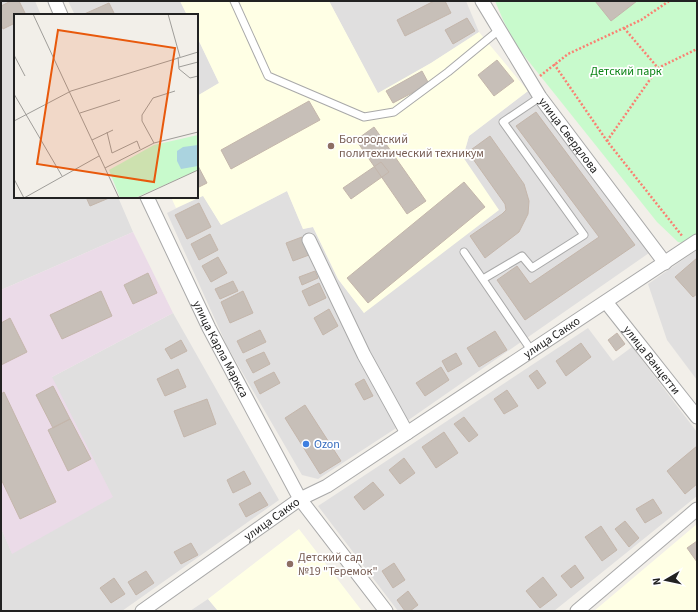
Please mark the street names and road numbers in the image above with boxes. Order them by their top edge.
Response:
street label: улица Свердлова [535,94,603,177]
street label: улица Карла Маркса [189,298,253,400]
street label: улица Сакко [520,312,583,362]
street label: улица Ванцетти [619,322,685,398]
street label: улица Сакко [240,493,303,545]

